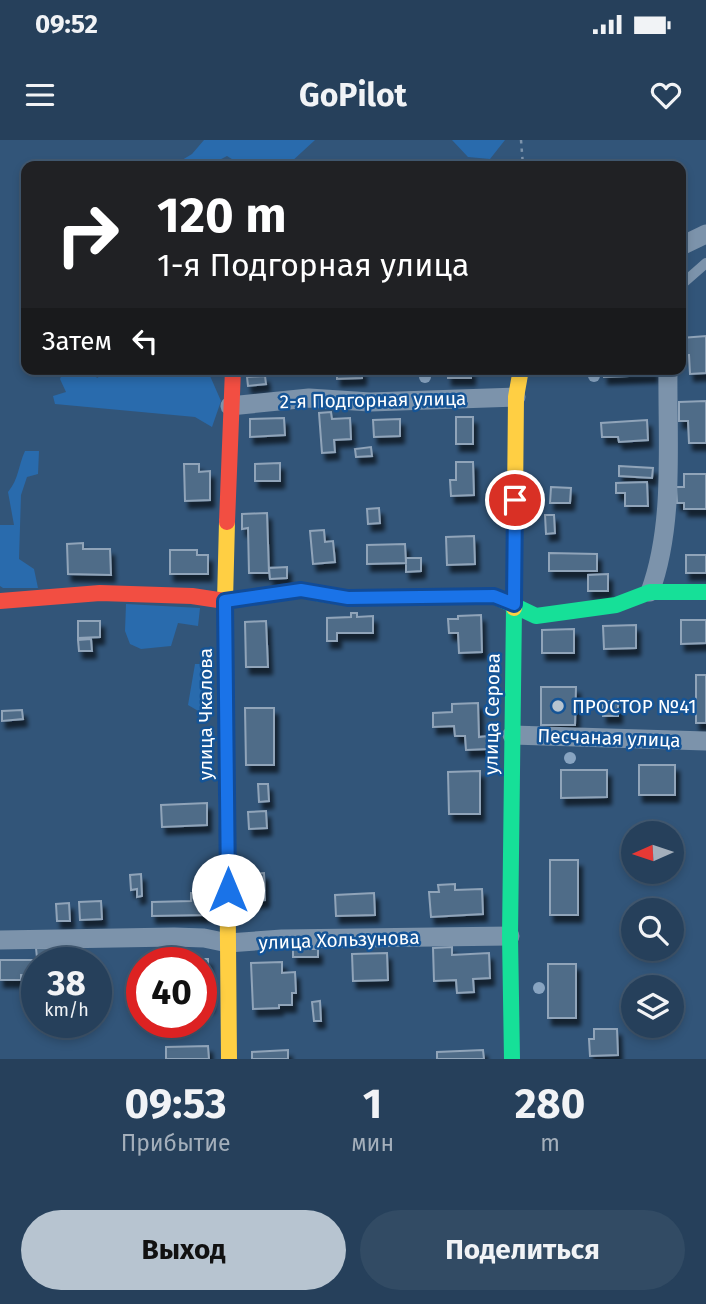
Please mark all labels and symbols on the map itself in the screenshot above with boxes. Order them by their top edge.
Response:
street label: 2-я Подгорная улица [279,387,467,413]
pin [485,470,545,530]
street label: улица Чкалова [194,648,217,780]
street label: улица Серова [479,653,505,775]
place label: ПРОСТОР №41 [572,695,696,718]
marker: ПРОСТОР №41 [550,698,566,714]
street label: Песчаная улица [537,724,681,752]
north arrow [621,821,684,884]
position arrow [191,853,265,927]
street label: улица Хользунова [258,926,420,954]
speed limit sign: 40 [126,947,217,1038]

